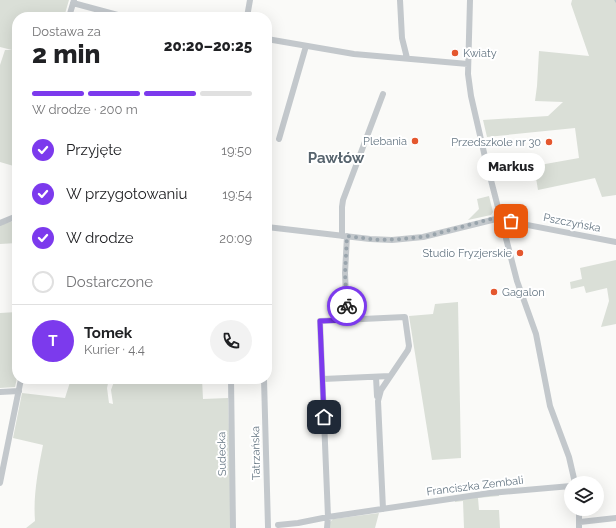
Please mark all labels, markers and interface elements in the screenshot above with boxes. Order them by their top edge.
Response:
text: Dostawa za [32,24,101,39]
text: 20:20–20:25 [164,37,252,55]
text: 2 min [32,39,100,69]
place label: Kwiaty [463,47,497,60]
marker: Kwiaty [450,48,460,58]
text: W drodze · 200 m [32,102,138,117]
place label: Plebania [363,135,407,148]
marker: Plebania [410,136,420,146]
place label: Przedszkole nr 30 [451,136,541,149]
marker: Przedszkole nr 30 [544,137,554,147]
icon: check [32,139,54,161]
text: Przyjęte [66,141,122,159]
text: 19:50 [221,143,252,158]
district label: Pawłów [308,149,365,167]
callout: Markus [477,153,545,181]
text: Markus [488,159,534,174]
icon: check [32,183,54,205]
text: W przygotowaniu [66,185,187,203]
text: 19:54 [222,187,252,202]
pin [494,204,528,238]
icon: bag [500,210,522,232]
street label: Pszczyńska [542,211,602,235]
icon: check [32,227,54,249]
text: W drodze [66,229,134,247]
text: 20:09 [219,231,252,246]
place label: Studio Fryzjerskie [423,247,513,260]
marker: Studio Fryzjerskie [515,248,525,258]
text: Dostarczone [66,273,153,291]
courier [327,286,367,326]
place label: Gagalon [502,286,545,299]
marker: Gagalon [489,287,499,297]
icon: bike [336,295,358,317]
button: phone [210,320,252,362]
text: Tomek [84,324,132,342]
text: T [48,332,58,350]
text: Kurier · 4.4 [84,342,145,357]
pin [307,400,341,434]
icon: home [313,406,335,428]
street label: Tatrzańska [249,426,263,480]
street label: Sudecka [215,432,229,476]
street label: Franciszka Zembali [426,474,524,498]
map controls [564,476,604,516]
button: layers [564,476,604,516]

